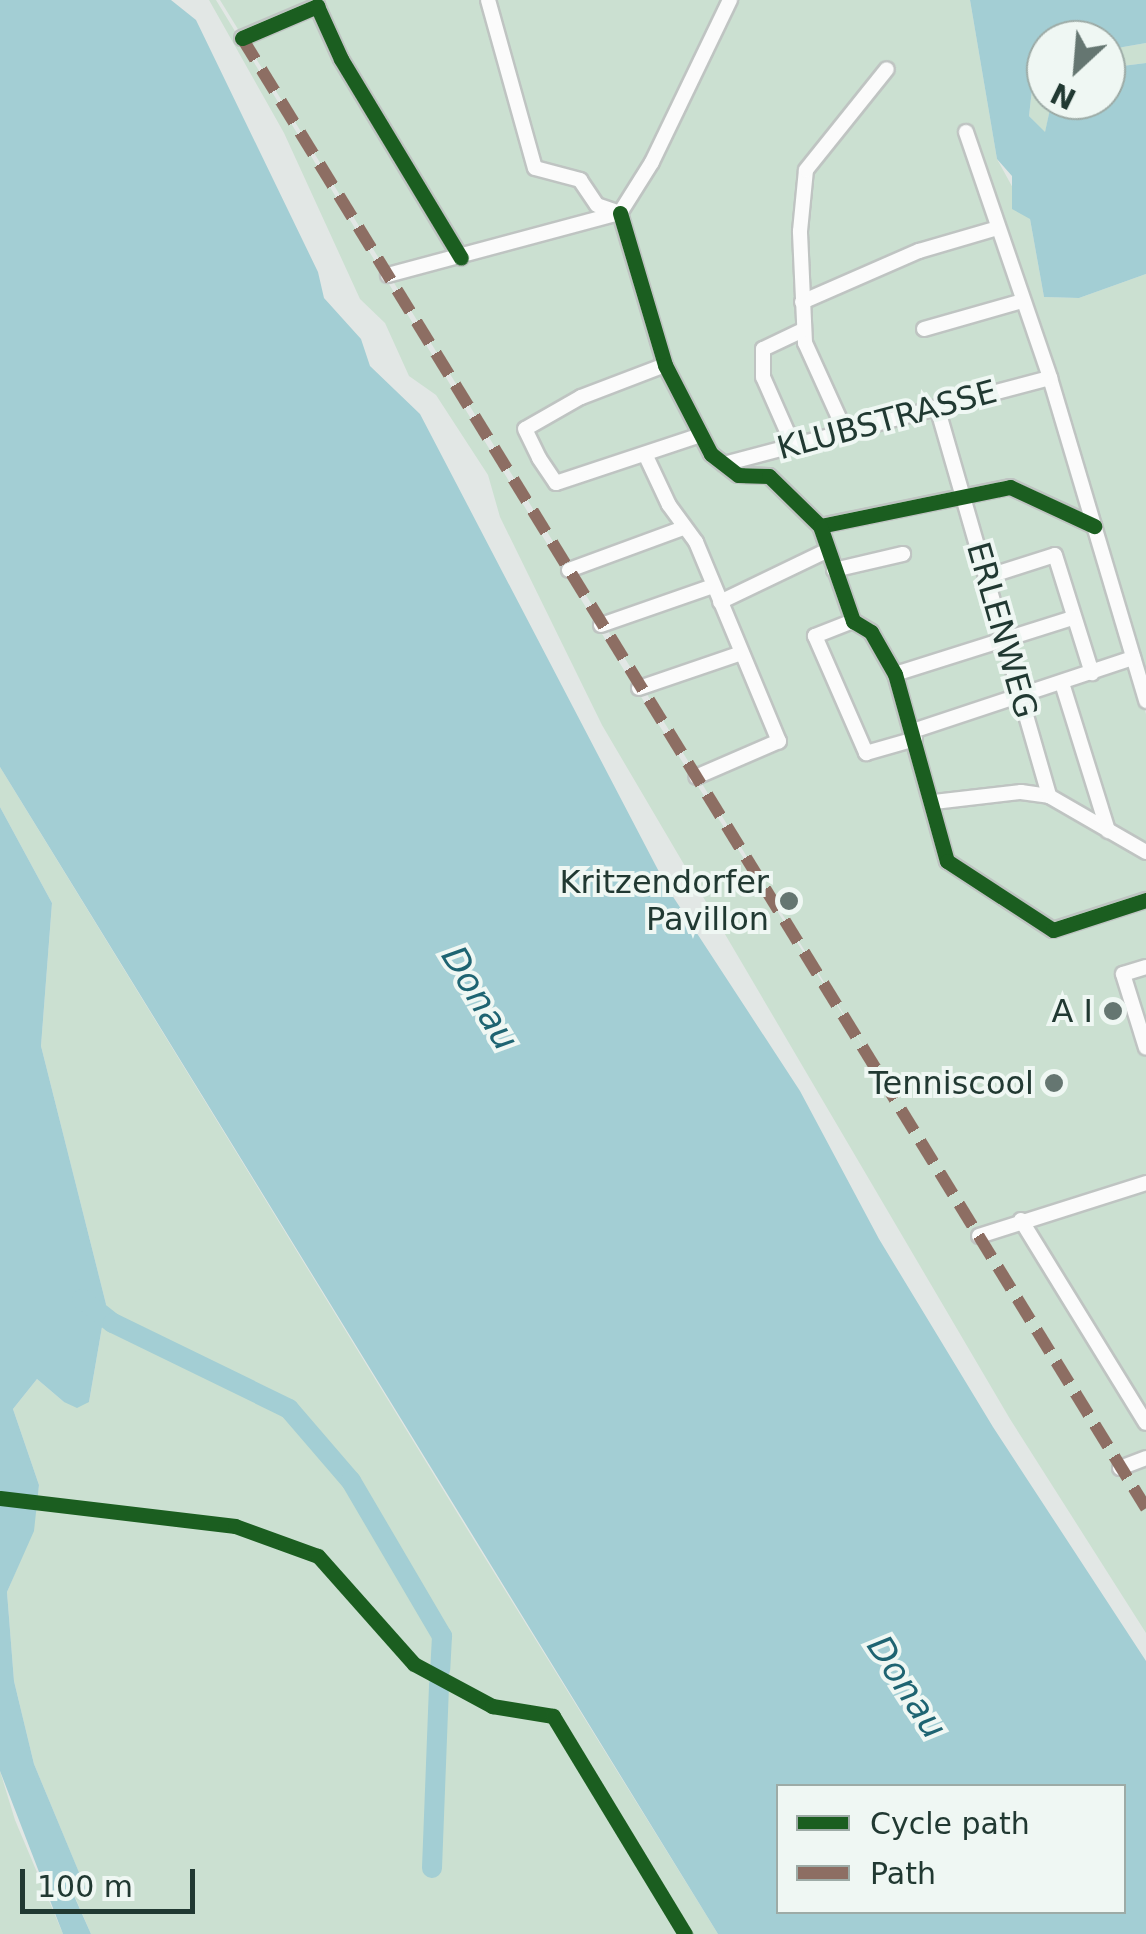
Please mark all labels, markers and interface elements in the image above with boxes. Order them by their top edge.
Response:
north arrow [1026,20,1126,120]
text: N [1046,76,1081,116]
street label: KLUBSTRASSE [773,372,1001,468]
street label: ERLENWEG [959,538,1045,722]
place label: Kritzendorfer Pavillon [560,864,769,939]
marker: Kritzendorfer Pavillon [778,890,800,912]
water label: Donau [433,938,527,1058]
place label: A I [1052,992,1093,1030]
marker: A I [1102,1000,1124,1022]
place label: Tenniscool [868,1064,1034,1102]
marker: Tenniscool [1043,1072,1065,1094]
water label: Donau [858,1628,956,1746]
legend [776,1784,1126,1914]
text: Cycle path [870,1806,1030,1841]
scale bar [25,1849,200,1911]
text: Path [870,1856,936,1891]
text: 100 m [37,1869,133,1904]

